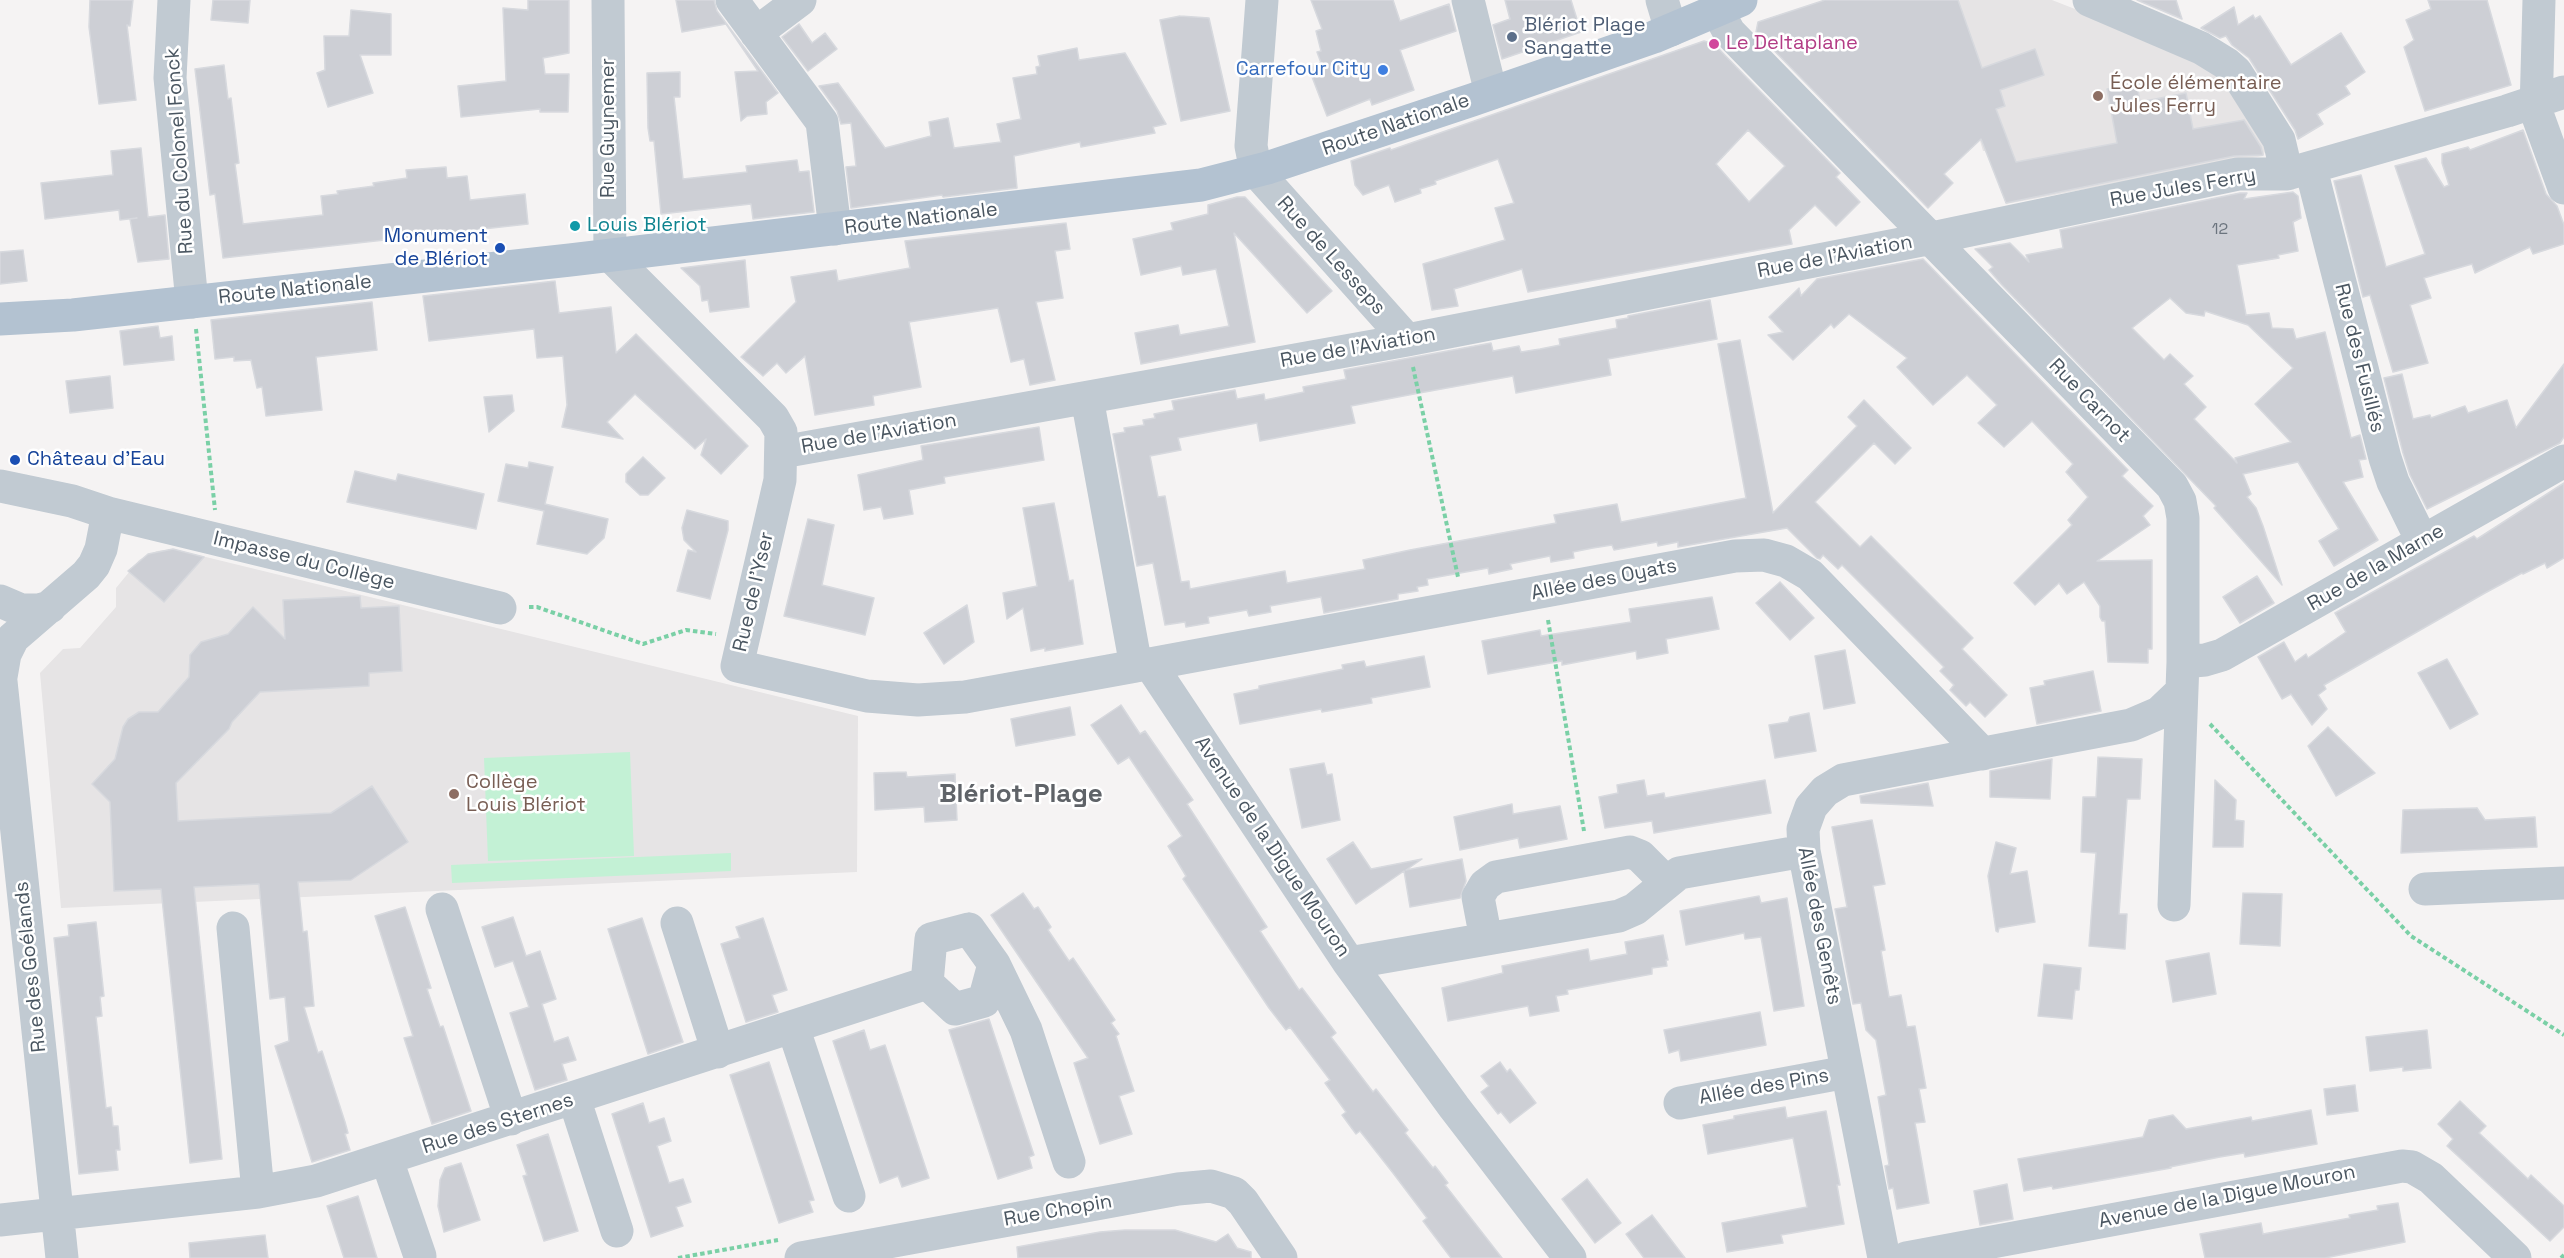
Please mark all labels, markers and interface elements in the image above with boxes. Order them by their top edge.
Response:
place label: Blériot Plage Sangatte [1524,14,1646,61]
marker: Blériot Plage Sangatte [1505,30,1519,44]
place label: Le Deltaplane [1726,32,1858,56]
marker: Le Deltaplane [1707,37,1721,51]
street label: Rue du Colonel Fonck [161,47,199,255]
street label: Rue Guynemer [597,58,621,198]
place label: Carrefour City [1236,58,1371,82]
marker: Carrefour City [1376,63,1390,77]
place label: École élémentaire Jules Ferry [2110,72,2282,119]
street label: Route Nationale [1319,89,1473,161]
marker: École élémentaire Jules Ferry [2091,89,2105,103]
street label: Rue Jules Ferry [2108,163,2258,213]
street label: Rue de Lesseps [1272,192,1390,320]
street label: Route Nationale [843,198,999,240]
place label: Louis Blériot [587,214,707,238]
marker: Louis Blériot [568,219,582,233]
house number: 12 [2212,220,2228,240]
place label: Monument de Blériot [384,225,488,272]
street label: Rue de l'Aviation [1755,230,1915,284]
marker: Monument de Blériot [493,241,507,255]
street label: Route Nationale [217,270,373,310]
street label: Rue des Fusillés [2329,281,2389,435]
street label: Rue de l'Aviation [1278,323,1438,373]
street label: Rue Carnot [2043,354,2135,448]
street label: Rue de l'Aviation [799,409,959,459]
place label: Château d'Eau [27,448,165,472]
marker: Château d'Eau [8,453,22,467]
street label: Rue de la Marne [2303,519,2449,617]
street label: Impasse du Collège [211,527,397,595]
street label: Rue de l'Yser [729,530,779,654]
street label: Allée des Oyats [1529,554,1679,606]
street label: Avenue de la Digue Mouron [1189,732,1355,962]
place label: Collège Louis Blériot [466,771,586,818]
district label: Blériot-Plage [939,779,1103,811]
marker: Collège Louis Blériot [447,787,461,801]
street label: Allée des Genêts [1792,845,1846,1007]
street label: Rue des Goélands [10,880,52,1054]
street label: Allée des Pins [1697,1064,1831,1110]
street label: Rue des Sternes [419,1088,577,1160]
street label: Avenue de la Digue Mouron [2097,1160,2357,1234]
street label: Rue Chopin [1002,1190,1114,1232]

